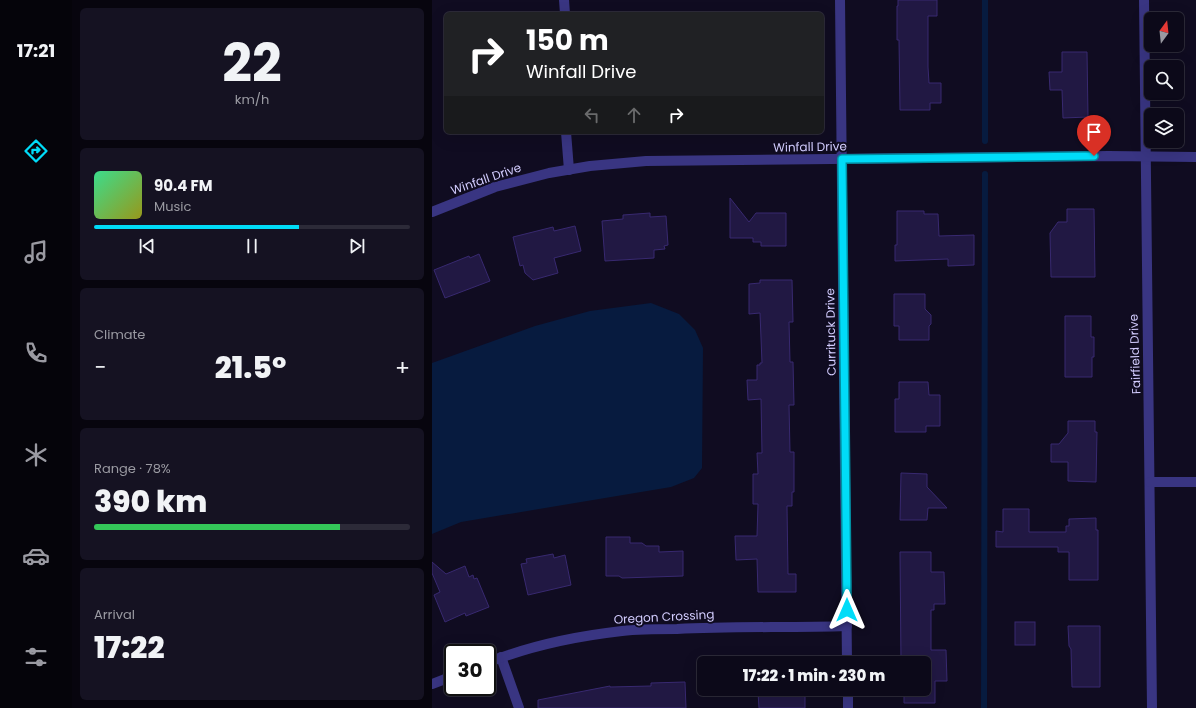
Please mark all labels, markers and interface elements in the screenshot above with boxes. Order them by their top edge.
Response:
north arrow [1144,12,1184,52]
map controls [1144,12,1184,148]
text: 150 m [526,21,609,60]
text: 22 [222,27,282,100]
icon: right [460,28,512,80]
text: 17:21 [17,38,55,63]
text: Winfall Drive [526,59,636,84]
button: search [1144,60,1184,100]
text: km/h [235,90,269,109]
icon: left [581,104,603,126]
icon: ahead [623,104,645,126]
icon: right [665,104,687,126]
button: layers [1144,108,1184,148]
pin [1077,115,1111,156]
icon: arrive [1083,121,1105,143]
icon: directions [22,137,50,165]
street label: Winfall Drive [773,137,847,156]
street label: Winfall Drive [448,159,523,199]
text: 90.4 FM [154,175,213,196]
text: Music [154,197,191,216]
icon: previous [136,235,158,257]
icon: pause [241,235,263,257]
icon: next [346,235,368,257]
icon: music [22,238,50,266]
street label: Currituck Drive [821,288,840,376]
street label: Fairfield Drive [1125,314,1144,394]
text: Climate [94,325,145,344]
icon: phone [22,339,50,367]
text: 21.5° [215,346,286,389]
text: − [94,352,106,383]
text: + [395,352,410,383]
icon: climate [22,441,50,469]
text: Range · 78% [94,459,171,478]
text: 390 km [94,480,207,523]
icon: car [22,542,50,570]
position arrow [826,589,868,631]
text: Arrival [94,605,135,624]
street label: Oregon Crossing [613,605,715,628]
text: 17:22 [94,626,165,669]
icon: filters [22,643,50,671]
speed limit sign: 30 [444,644,496,696]
text: 17:22 · 1 min · 230 m [743,665,885,686]

